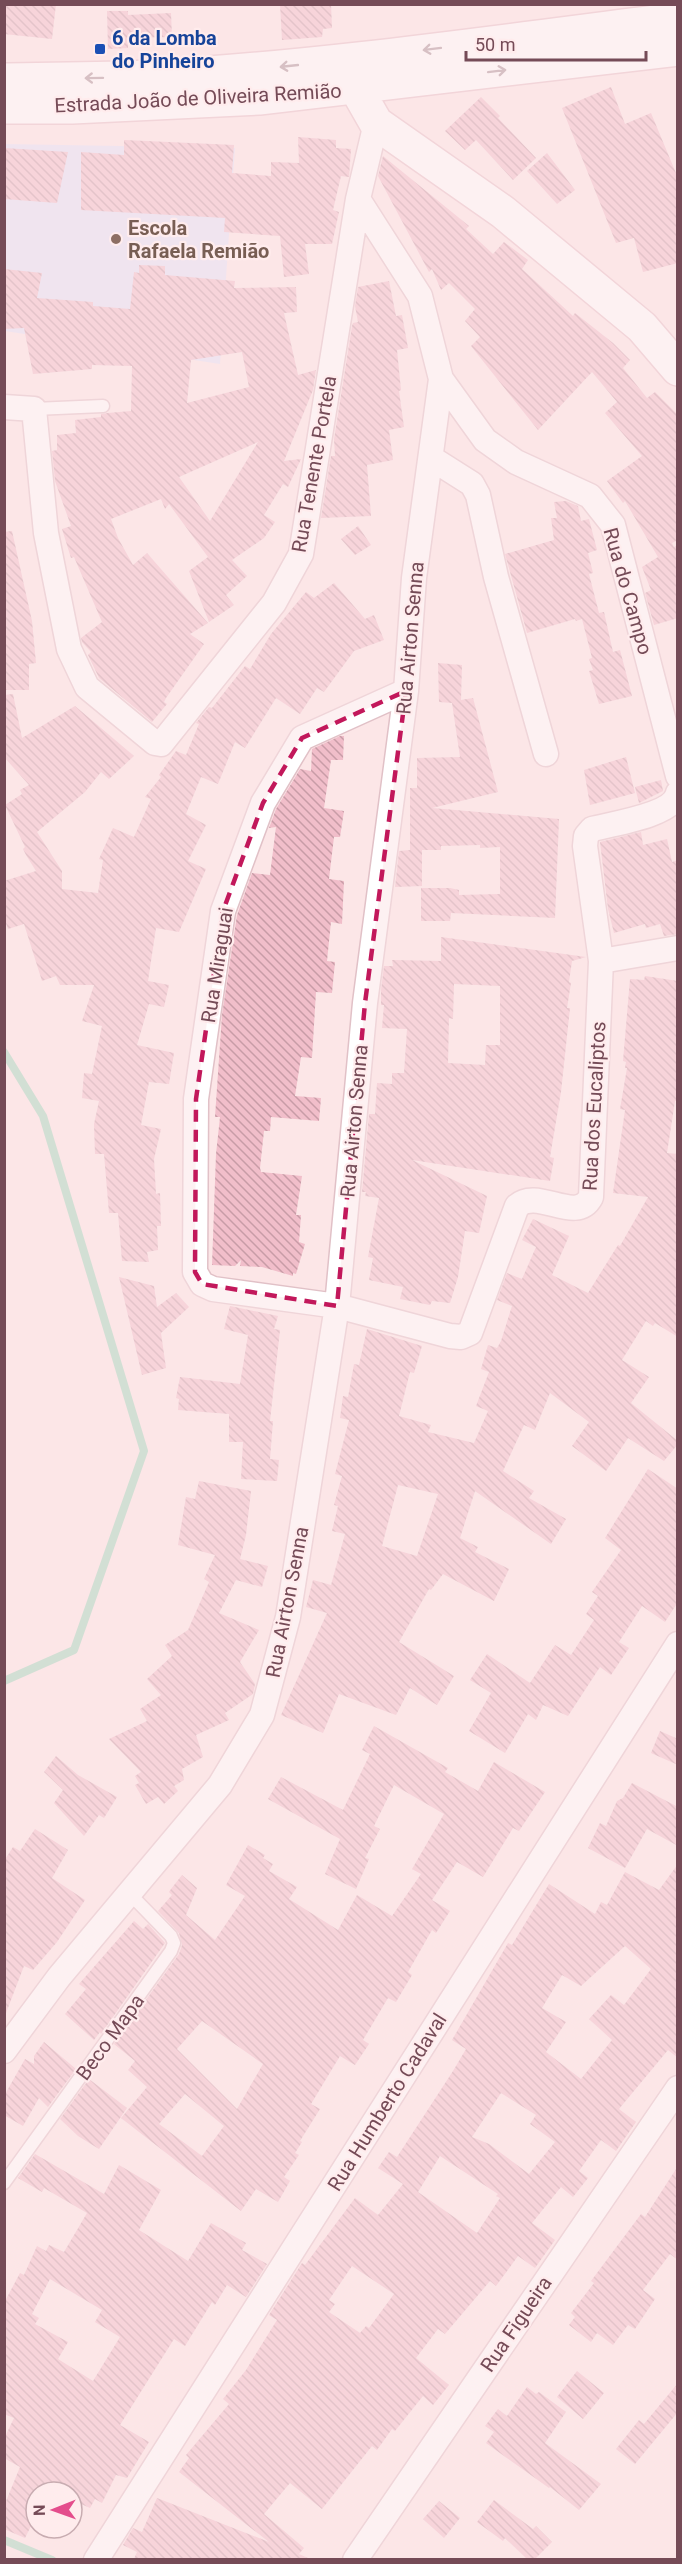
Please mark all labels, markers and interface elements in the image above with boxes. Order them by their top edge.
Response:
scale bar [466,24,646,62]
place label: 6 da Lomba do Pinheiro [112,26,217,73]
text: 50 m [475,34,515,55]
marker: 6 da Lomba do Pinheiro [93,42,107,56]
one-way arrow [422,44,442,55]
one-way arrow [280,61,299,72]
one-way arrow [487,65,507,76]
one-way arrow [85,72,105,84]
street label: Estrada João de Oliveira Remião [54,78,342,118]
place label: Escola Rafaela Remião [128,216,269,263]
marker: Escola Rafaela Remião [109,232,123,246]
street label: Rua Tenente Portela [287,374,341,554]
street label: Rua do Campo [598,525,658,657]
street label: Rua Airton Senna [391,560,429,716]
street label: Rua Miraguai [196,905,238,1025]
street label: Rua dos Eucaliptos [578,1021,610,1191]
street label: Rua Airton Senna [335,1043,373,1199]
street label: Rua Airton Senna [261,1524,313,1680]
street label: Beco Mapa [71,1989,149,2085]
street label: Rua Humberto Cadaval [322,2009,452,2195]
street label: Rua Figueira [475,2272,557,2376]
north arrow [24,2480,84,2540]
text: N [30,2504,49,2516]

